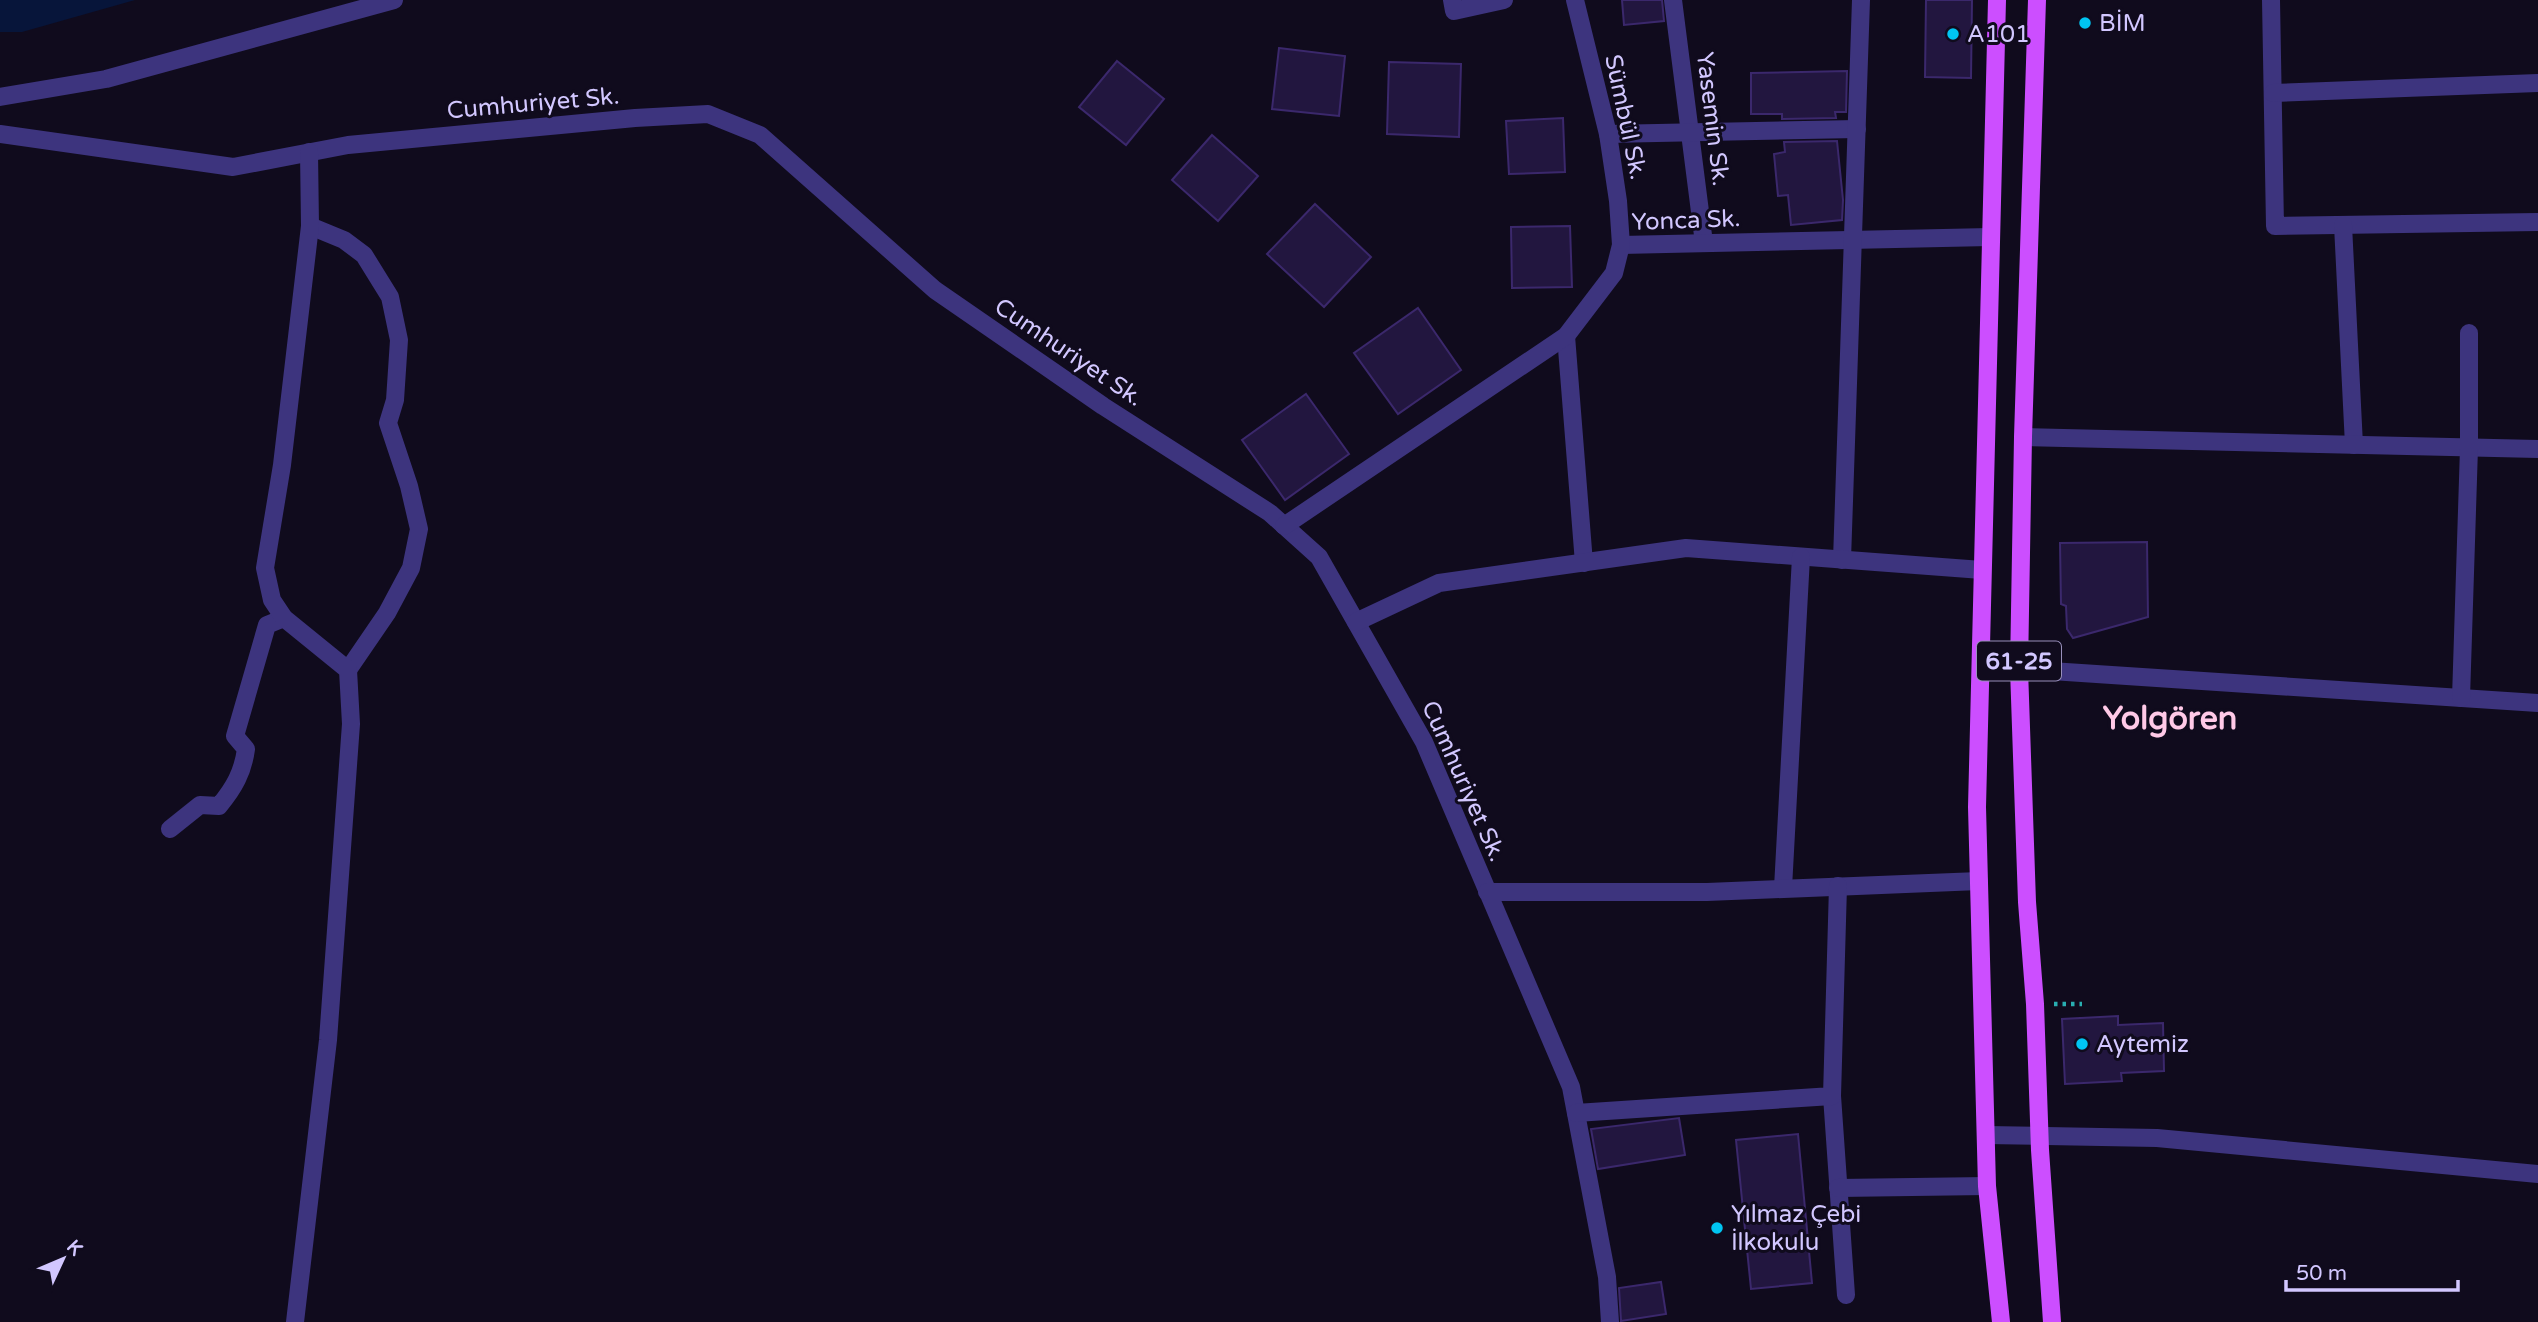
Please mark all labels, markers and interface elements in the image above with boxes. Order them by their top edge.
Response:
place label: BİM [2099,9,2146,38]
marker: BİM [2077,15,2093,31]
place label: A101 [1967,20,2030,49]
marker: A101 [1945,26,1961,42]
street label: Yasemin Sk. [1690,50,1735,188]
street label: Sümbül Sk. [1598,52,1653,182]
street label: Cumhuriyet Sk. [446,82,620,125]
street label: Yonca Sk. [1631,204,1741,237]
street label: Cumhuriyet Sk. [989,292,1149,413]
road number: 61-25 [1977,642,2061,680]
street label: Cumhuriyet Sk. [1415,696,1512,866]
district label: Yolgören [2103,700,2237,738]
place label: Aytemiz [2096,1030,2189,1059]
marker: Aytemiz [2074,1036,2090,1052]
place label: Yılmaz Çebi İlkokulu [1731,1200,1861,1257]
marker: Yılmaz Çebi İlkokulu [1709,1220,1725,1236]
north arrow [28,1224,98,1294]
text: K [62,1236,87,1260]
scale bar [2286,1248,2458,1292]
text: 50 m [2296,1261,2347,1286]

